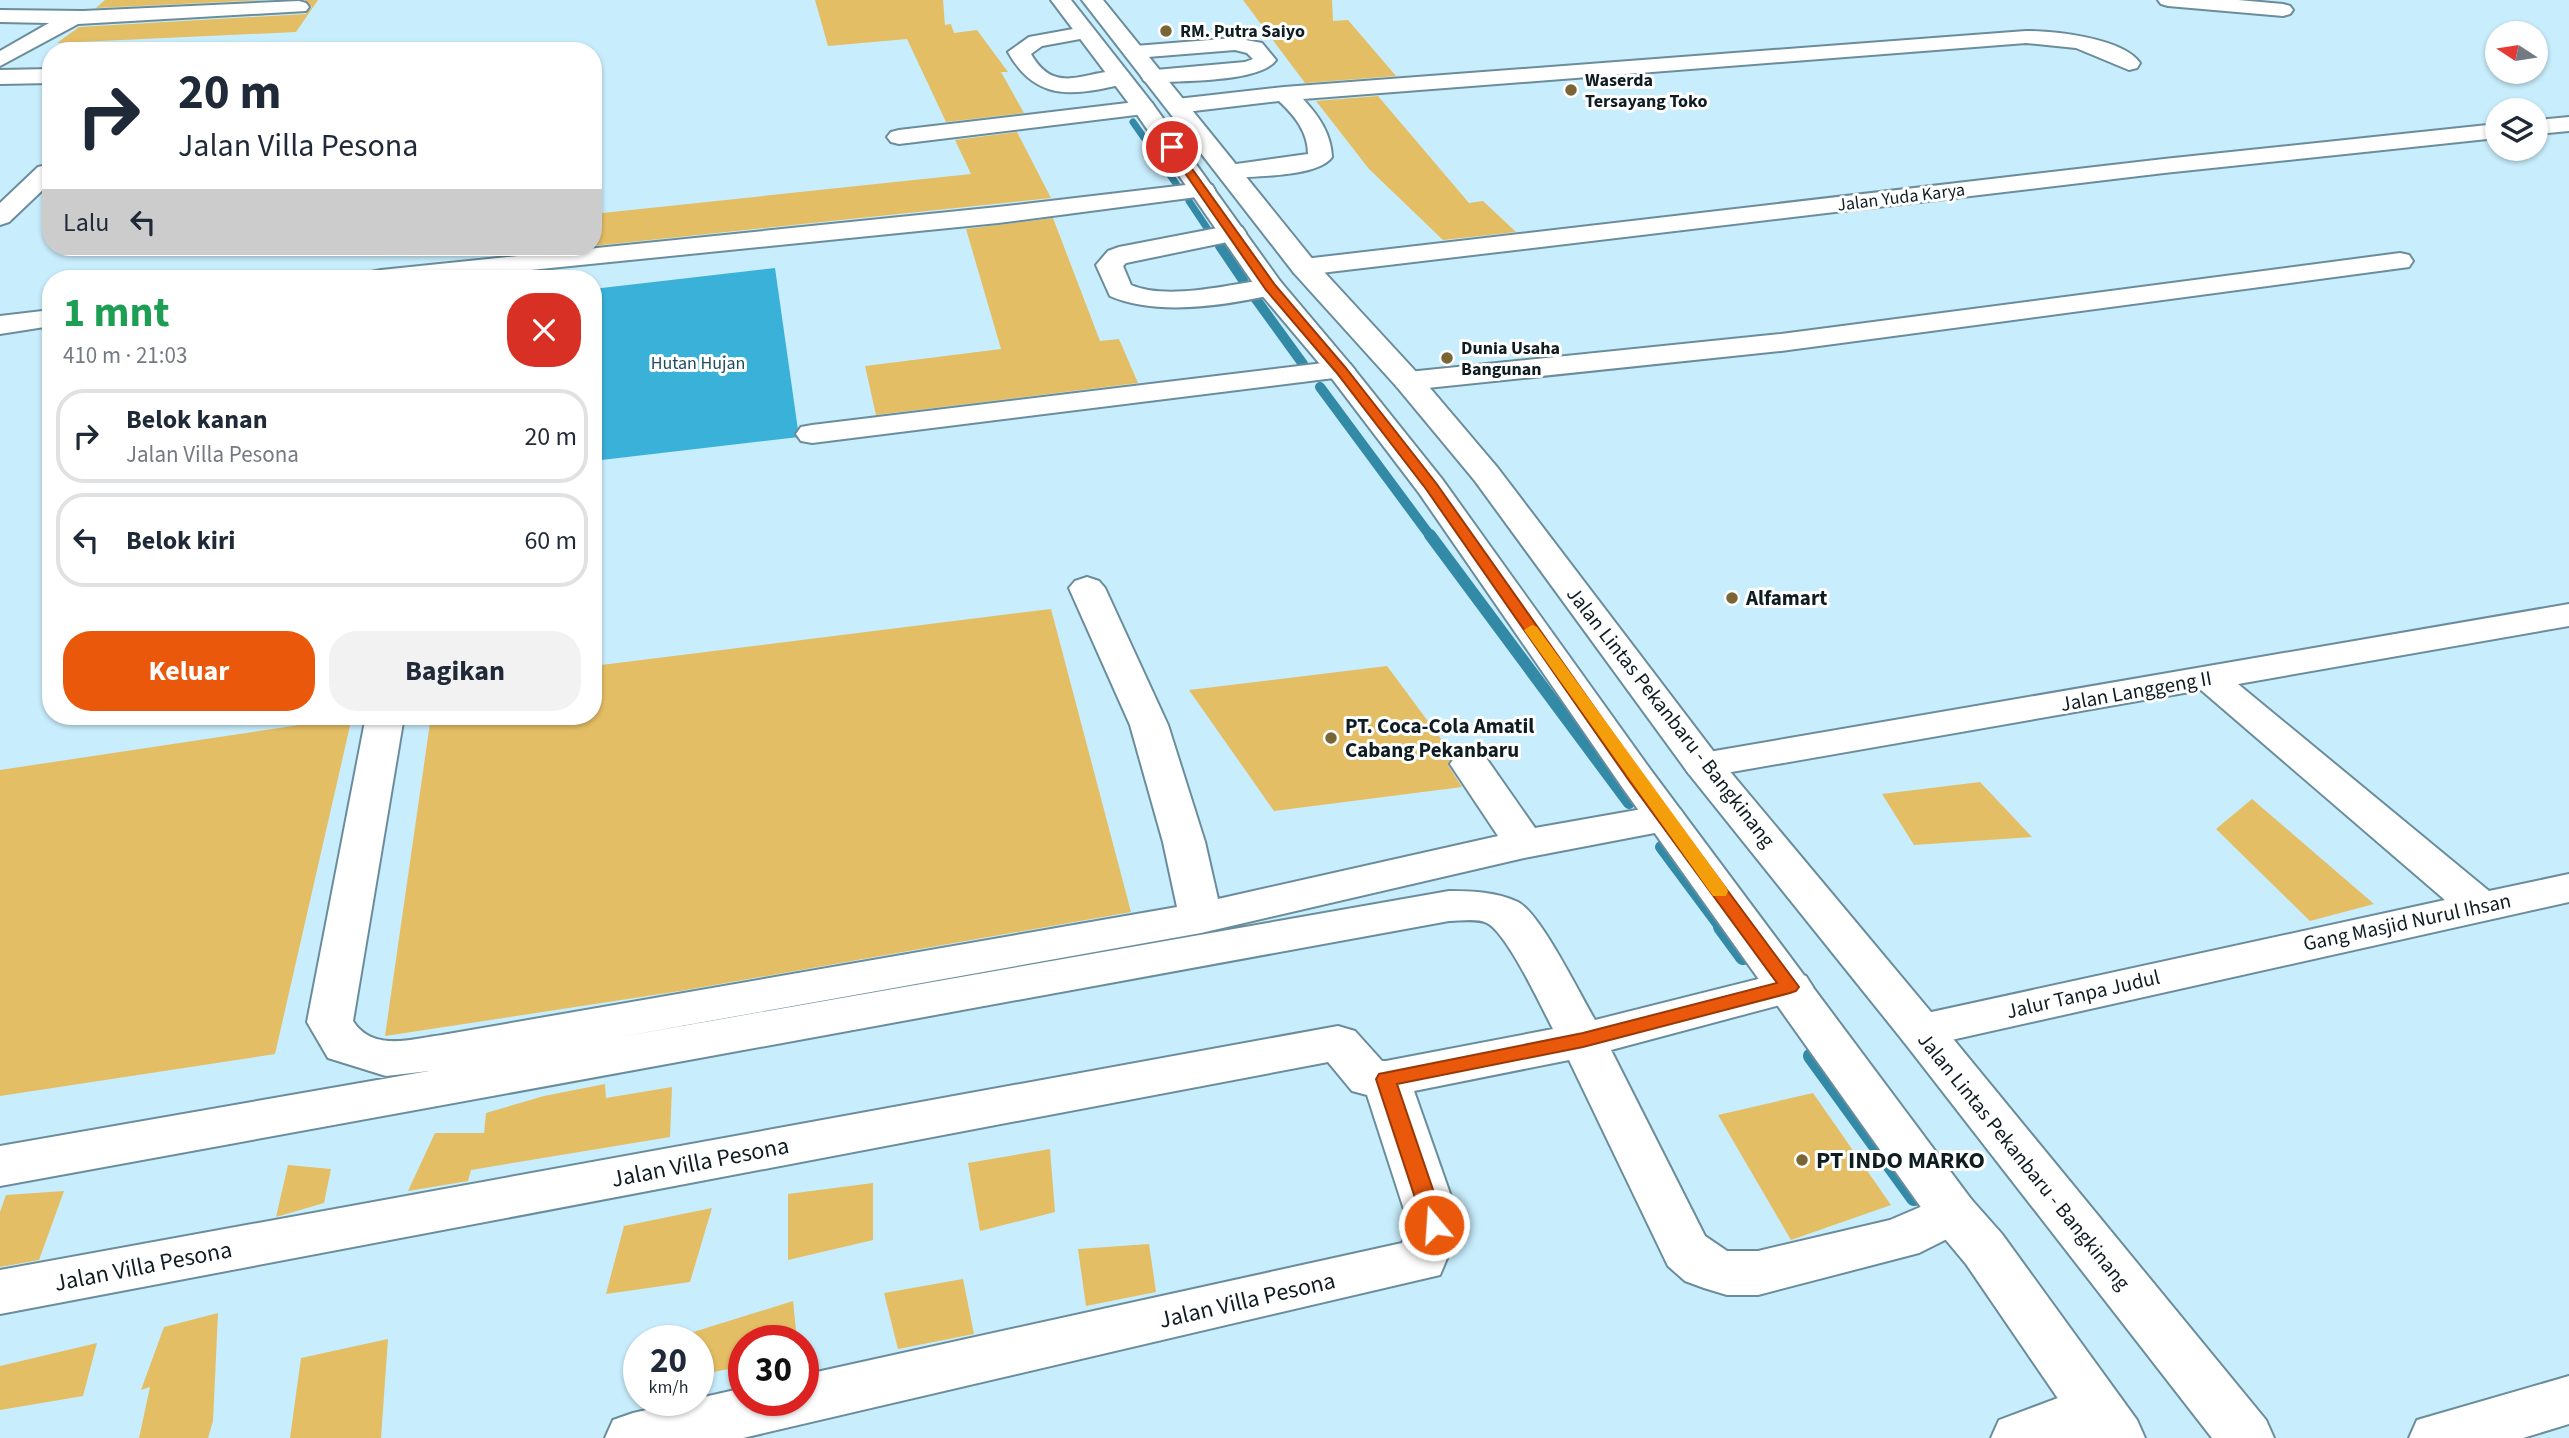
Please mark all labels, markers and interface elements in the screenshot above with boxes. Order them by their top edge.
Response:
place label: RM. Putra Saiyo [1180,19,1305,44]
north arrow [2485,21,2548,84]
map controls [2485,21,2548,161]
marker: RM. Putra Saiyo [1158,23,1174,39]
text: 20 m [178,58,282,128]
place label: Waserda Tersayang Toko [1585,68,1707,114]
icon: right [63,70,154,161]
marker: Waserda Tersayang Toko [1563,82,1579,98]
button: layers [2485,98,2548,161]
pin [1142,117,1202,177]
text: Jalan Villa Pesona [178,123,418,169]
icon: arrive [1153,128,1191,166]
street label: Jalan Yuda Karya [1836,177,1966,218]
icon: left [124,203,162,241]
text: Lalu [63,204,110,241]
text: 1 mnt [63,283,170,343]
button: close [507,293,581,367]
place label: Dunia Usaha Bangunan [1461,336,1560,382]
text: 410 m · 21:03 [63,339,187,372]
marker: Dunia Usaha Bangunan [1439,350,1455,366]
park label: Hutan Hujan [651,351,745,376]
text: Belok kanan [126,401,268,438]
icon: right [67,417,105,455]
text: 20 m [524,418,577,455]
text: Jalan Villa Pesona [126,438,299,471]
icon: left [67,521,105,559]
text: Belok kiri [126,522,235,559]
text: 60 m [524,522,577,559]
street label: Jalan Lintas Pekanbaru - Bangkinang [1560,580,1783,854]
place label: Alfamart [1745,583,1827,613]
marker: Alfamart [1724,590,1740,606]
button: Keluar [63,631,315,711]
button: Bagikan [329,631,581,711]
street label: Jalan Langgeng II [2058,663,2214,719]
place label: PT. Coca-Cola Amatil Cabang Pekanbaru [1345,711,1534,765]
marker: PT. Coca-Cola Amatil Cabang Pekanbaru [1323,730,1339,746]
street label: Gang Masjid Nurul Ihsan [2300,885,2514,959]
street label: Jalur Tanpa Judul [2003,962,2163,1026]
street label: Jalan Lintas Pekanbaru - Bangkinang [1910,1026,2138,1297]
street label: Jalan Villa Pesona [608,1128,792,1197]
place label: PT INDO MARKO [1816,1143,1985,1178]
marker: PT INDO MARKO [1794,1152,1810,1168]
position arrow [1397,1188,1471,1262]
street label: Jalan Villa Pesona [51,1232,235,1301]
street label: Jalan Villa Pesona [1155,1263,1339,1338]
speed limit sign: 30 [728,1325,819,1416]
text: 20 [650,1336,687,1386]
text: km/h [649,1375,688,1400]

